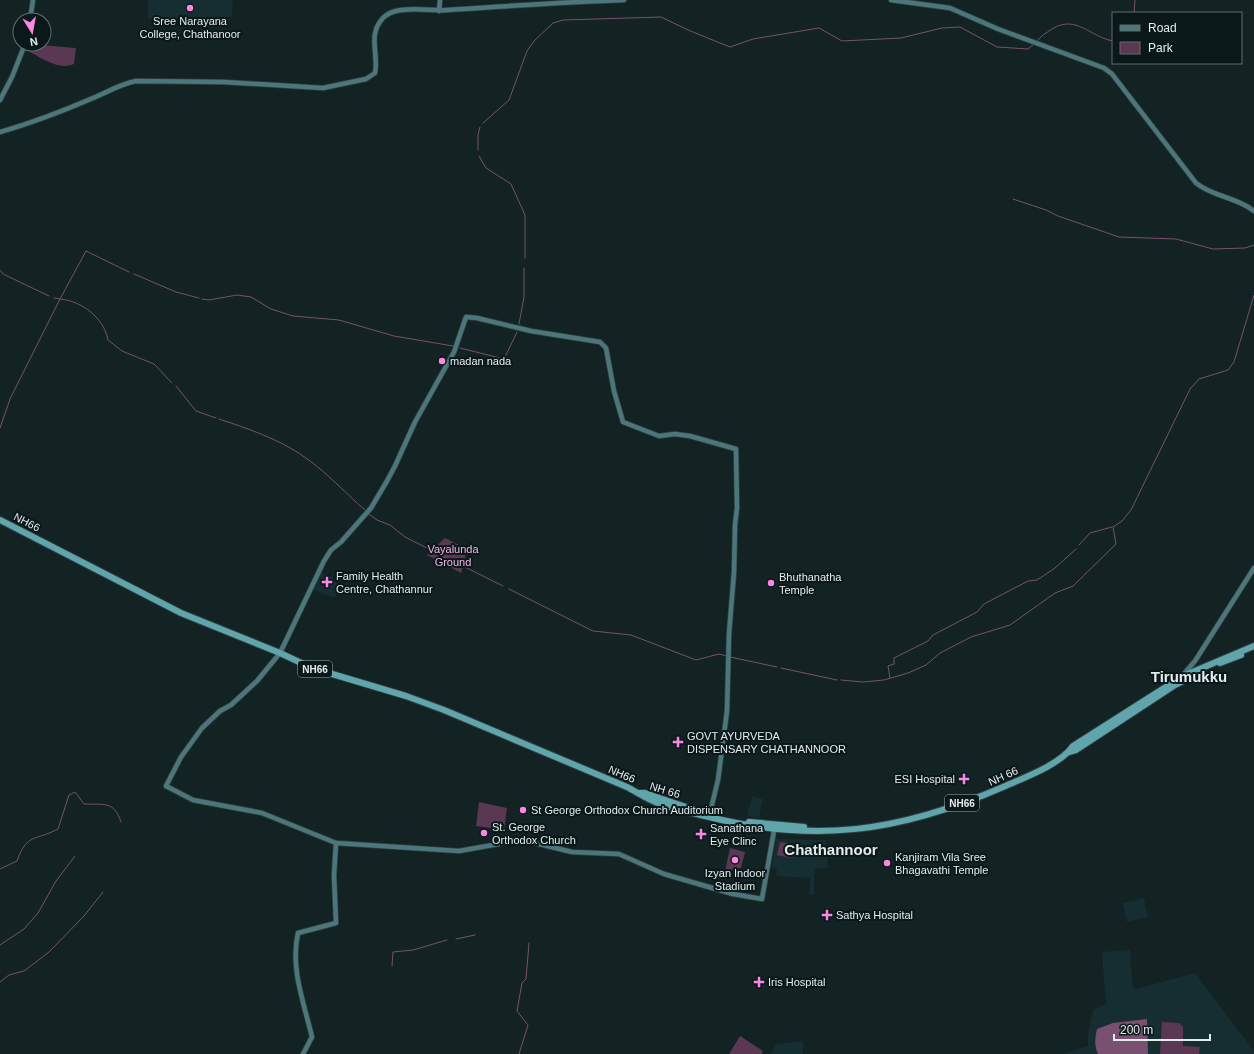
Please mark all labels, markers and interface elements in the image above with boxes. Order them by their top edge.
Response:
marker: Sree Narayana College, Chathanoor [185,3,195,13]
north arrow [12,12,52,52]
legend [1112,12,1242,64]
place label: Sree Narayana College, Chathanoor [140,15,241,40]
text: Road [1148,21,1177,35]
text: N [29,35,39,48]
text: Park [1148,41,1174,55]
place label: madan nada [450,355,512,367]
marker: madan nada [437,356,447,366]
street label: NH66 [12,510,42,534]
park label: Vayalunda Ground [427,543,479,568]
place label: Family Health Centre, Chathannur [336,570,433,595]
place label: Bhuthanatha Temple [779,571,842,596]
marker: Family Health Centre, Chathannur [321,576,333,588]
marker: Bhuthanatha Temple [766,578,776,588]
road number: NH66 [298,661,332,677]
district label: Tirumukku [1151,668,1227,685]
place label: GOVT AYURVEDA DISPENSARY CHATHANNOOR [687,730,846,755]
marker: GOVT AYURVEDA DISPENSARY CHATHANNOOR [672,736,684,748]
street label: NH66 [607,763,637,785]
street label: NH 66 [986,764,1020,788]
place label: ESI Hospital [894,773,955,785]
marker: ESI Hospital [958,773,970,785]
street label: NH 66 [648,780,682,800]
road number: NH66 [945,795,979,811]
place label: St George Orthodox Church Auditorium [531,804,723,816]
marker: St George Orthodox Church Auditorium [518,805,528,815]
place label: St. George Orthodox Church [492,821,576,846]
place label: Sanathana Eye Clinc [710,822,764,847]
marker: St. George Orthodox Church [479,828,489,838]
marker: Sanathana Eye Clinc [695,828,707,840]
district label: Chathannoor [784,841,878,858]
place label: Kanjiram Vila Sree Bhagavathi Temple [895,851,988,876]
marker: Izyan Indoor Stadium [730,855,740,865]
marker: Kanjiram Vila Sree Bhagavathi Temple [882,858,892,868]
place label: Izyan Indoor Stadium [705,867,766,892]
marker: Sathya Hospital [821,909,833,921]
place label: Sathya Hospital [836,909,913,921]
marker: Iris Hospital [753,976,765,988]
place label: Iris Hospital [768,976,825,988]
scale bar [1114,1016,1210,1042]
text: 200 m [1120,1023,1153,1037]

